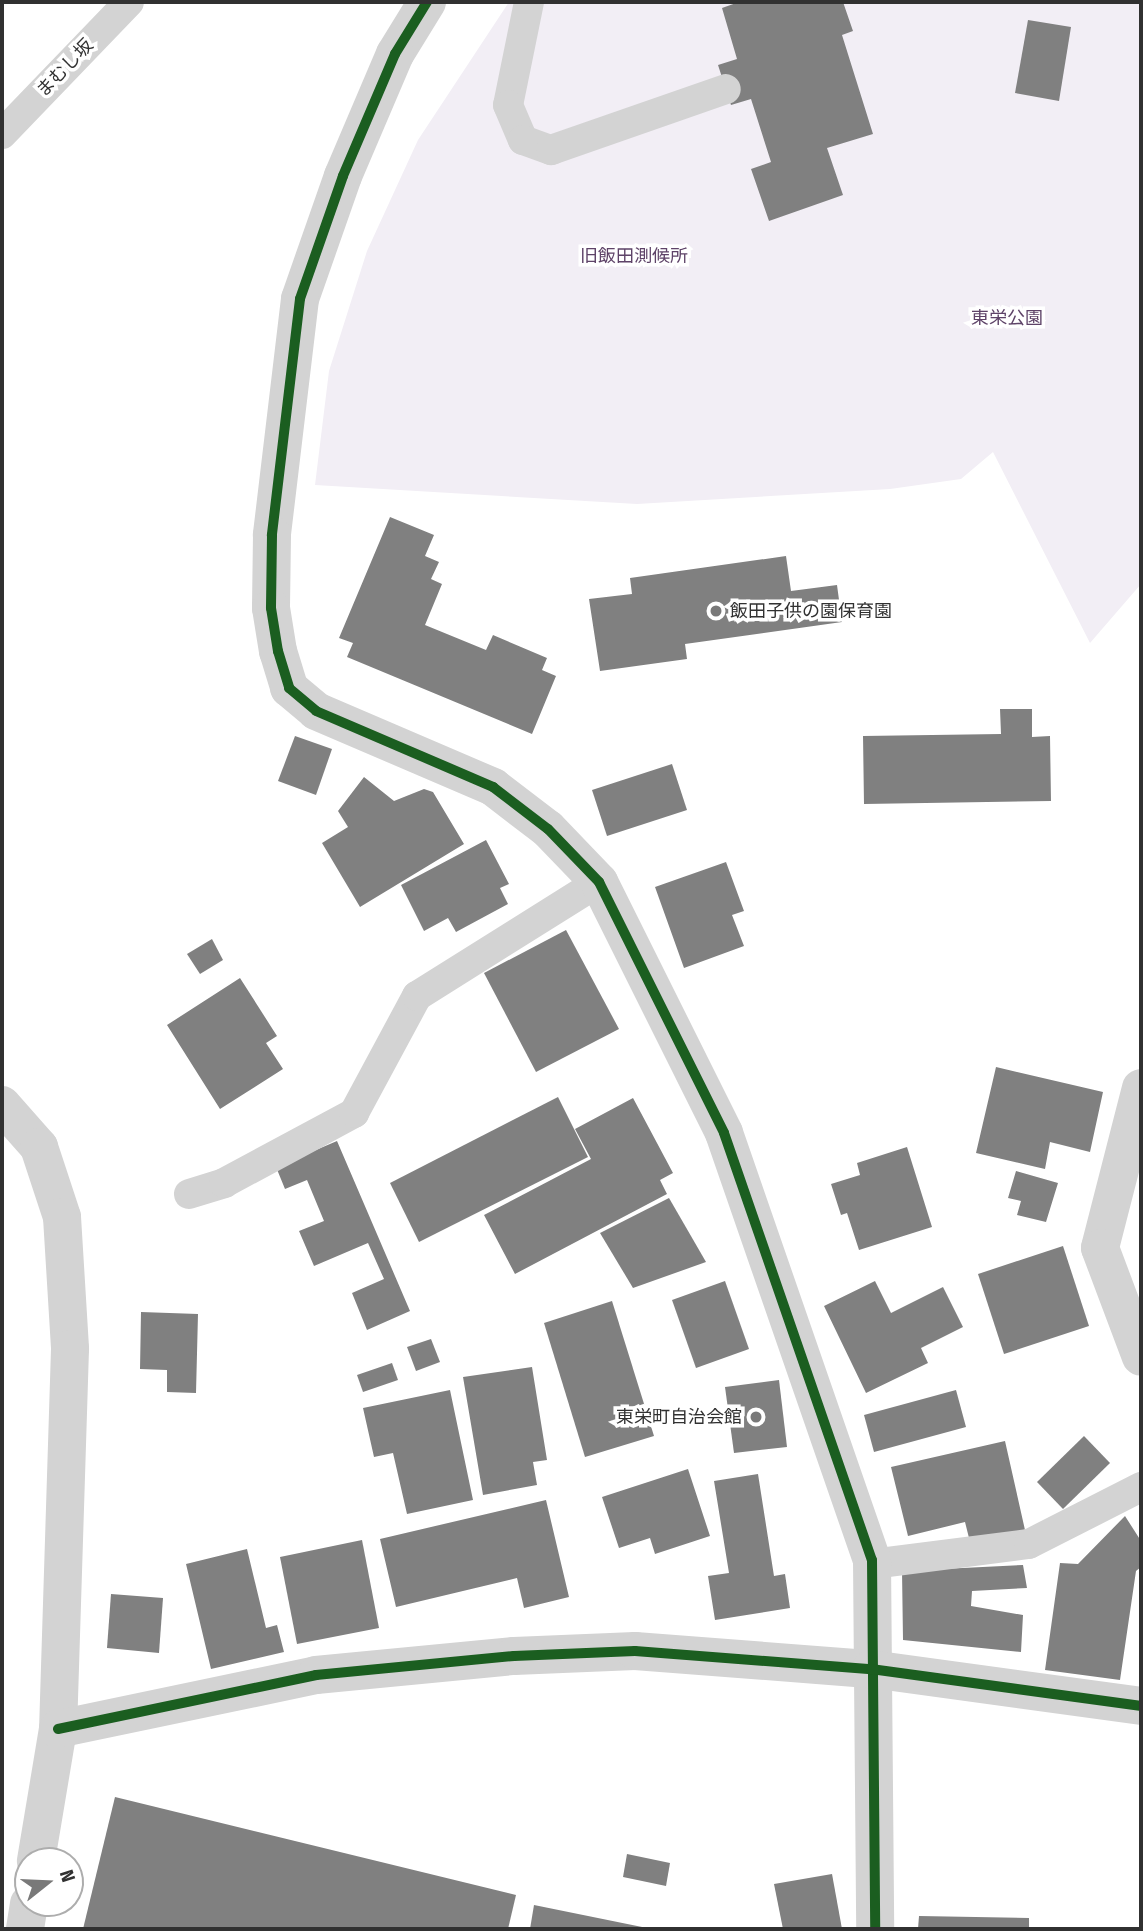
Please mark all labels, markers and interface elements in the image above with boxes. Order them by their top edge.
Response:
street label: まむし坂 [32,35,98,101]
park label: 旧飯田測候所 [580,245,688,267]
park label: 東栄公園 [971,307,1043,329]
place label: 飯田子供の園保育園 [730,600,892,622]
marker: 飯田子供の園保育園 [708,603,724,619]
place label: 東栄町自治会館 [616,1406,742,1428]
marker: 東栄町自治会館 [748,1409,764,1425]
north arrow [14,1847,84,1917]
text: N [55,1867,80,1885]

